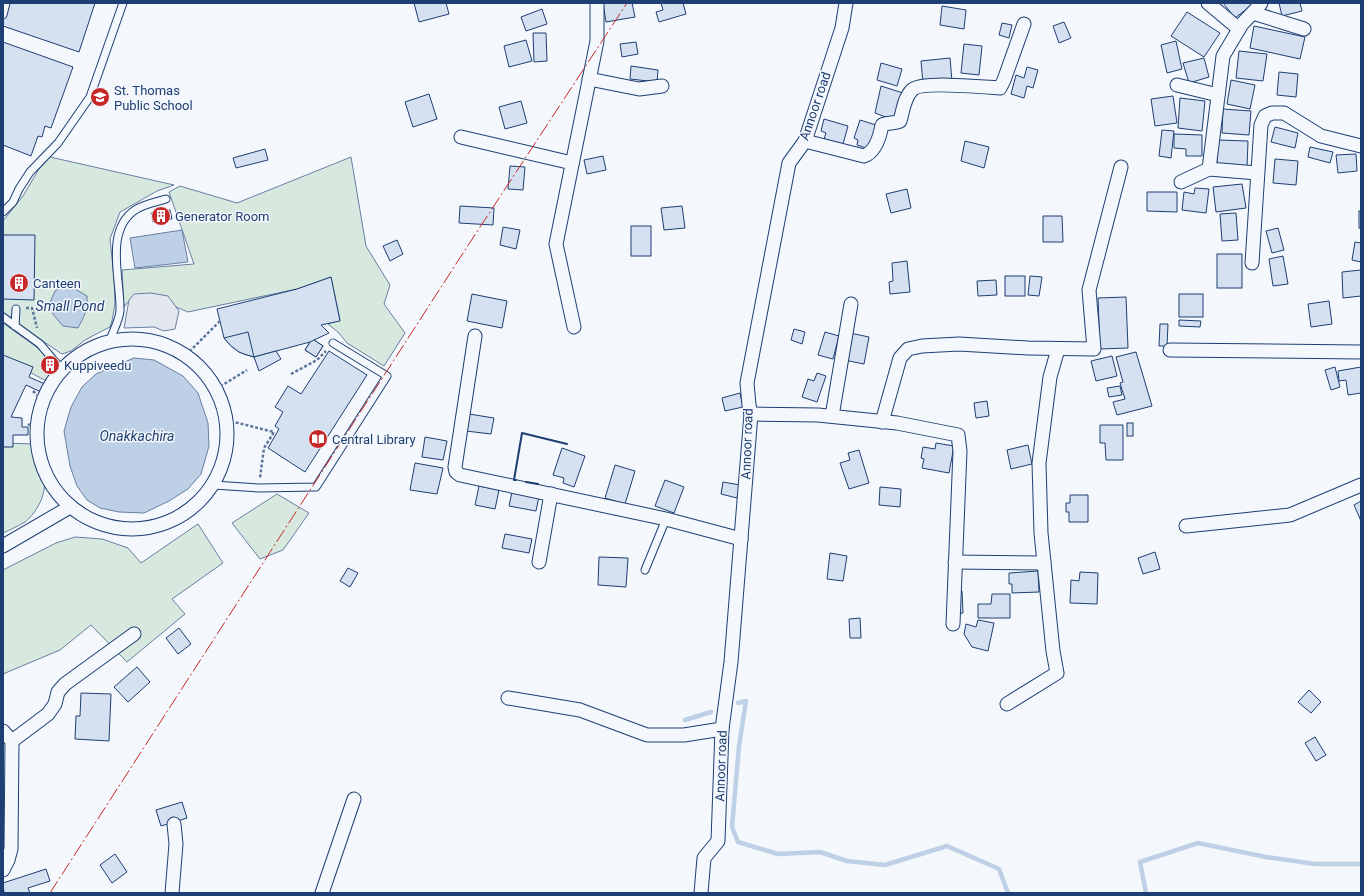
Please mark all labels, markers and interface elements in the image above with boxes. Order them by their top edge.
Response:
street label: Annoor road [796,70,834,142]
place label: St. Thomas Public School [114,83,193,113]
school or university icon: St. Thomas Public School [89,86,111,108]
building icon: Generator Room [150,205,172,227]
place label: Generator Room [175,209,269,224]
building icon: Canteen [8,272,30,294]
place label: Canteen [33,276,81,291]
water label: Small Pond [36,298,105,314]
building icon: Kuppiveedu [39,354,61,376]
place label: Kuppiveedu [64,358,131,373]
street label: Annoor road [738,408,756,480]
water label: Onakkachira [100,428,175,444]
library icon: Central Library [307,428,329,450]
place label: Central Library [332,432,416,447]
street label: Annoor road [712,730,730,802]

